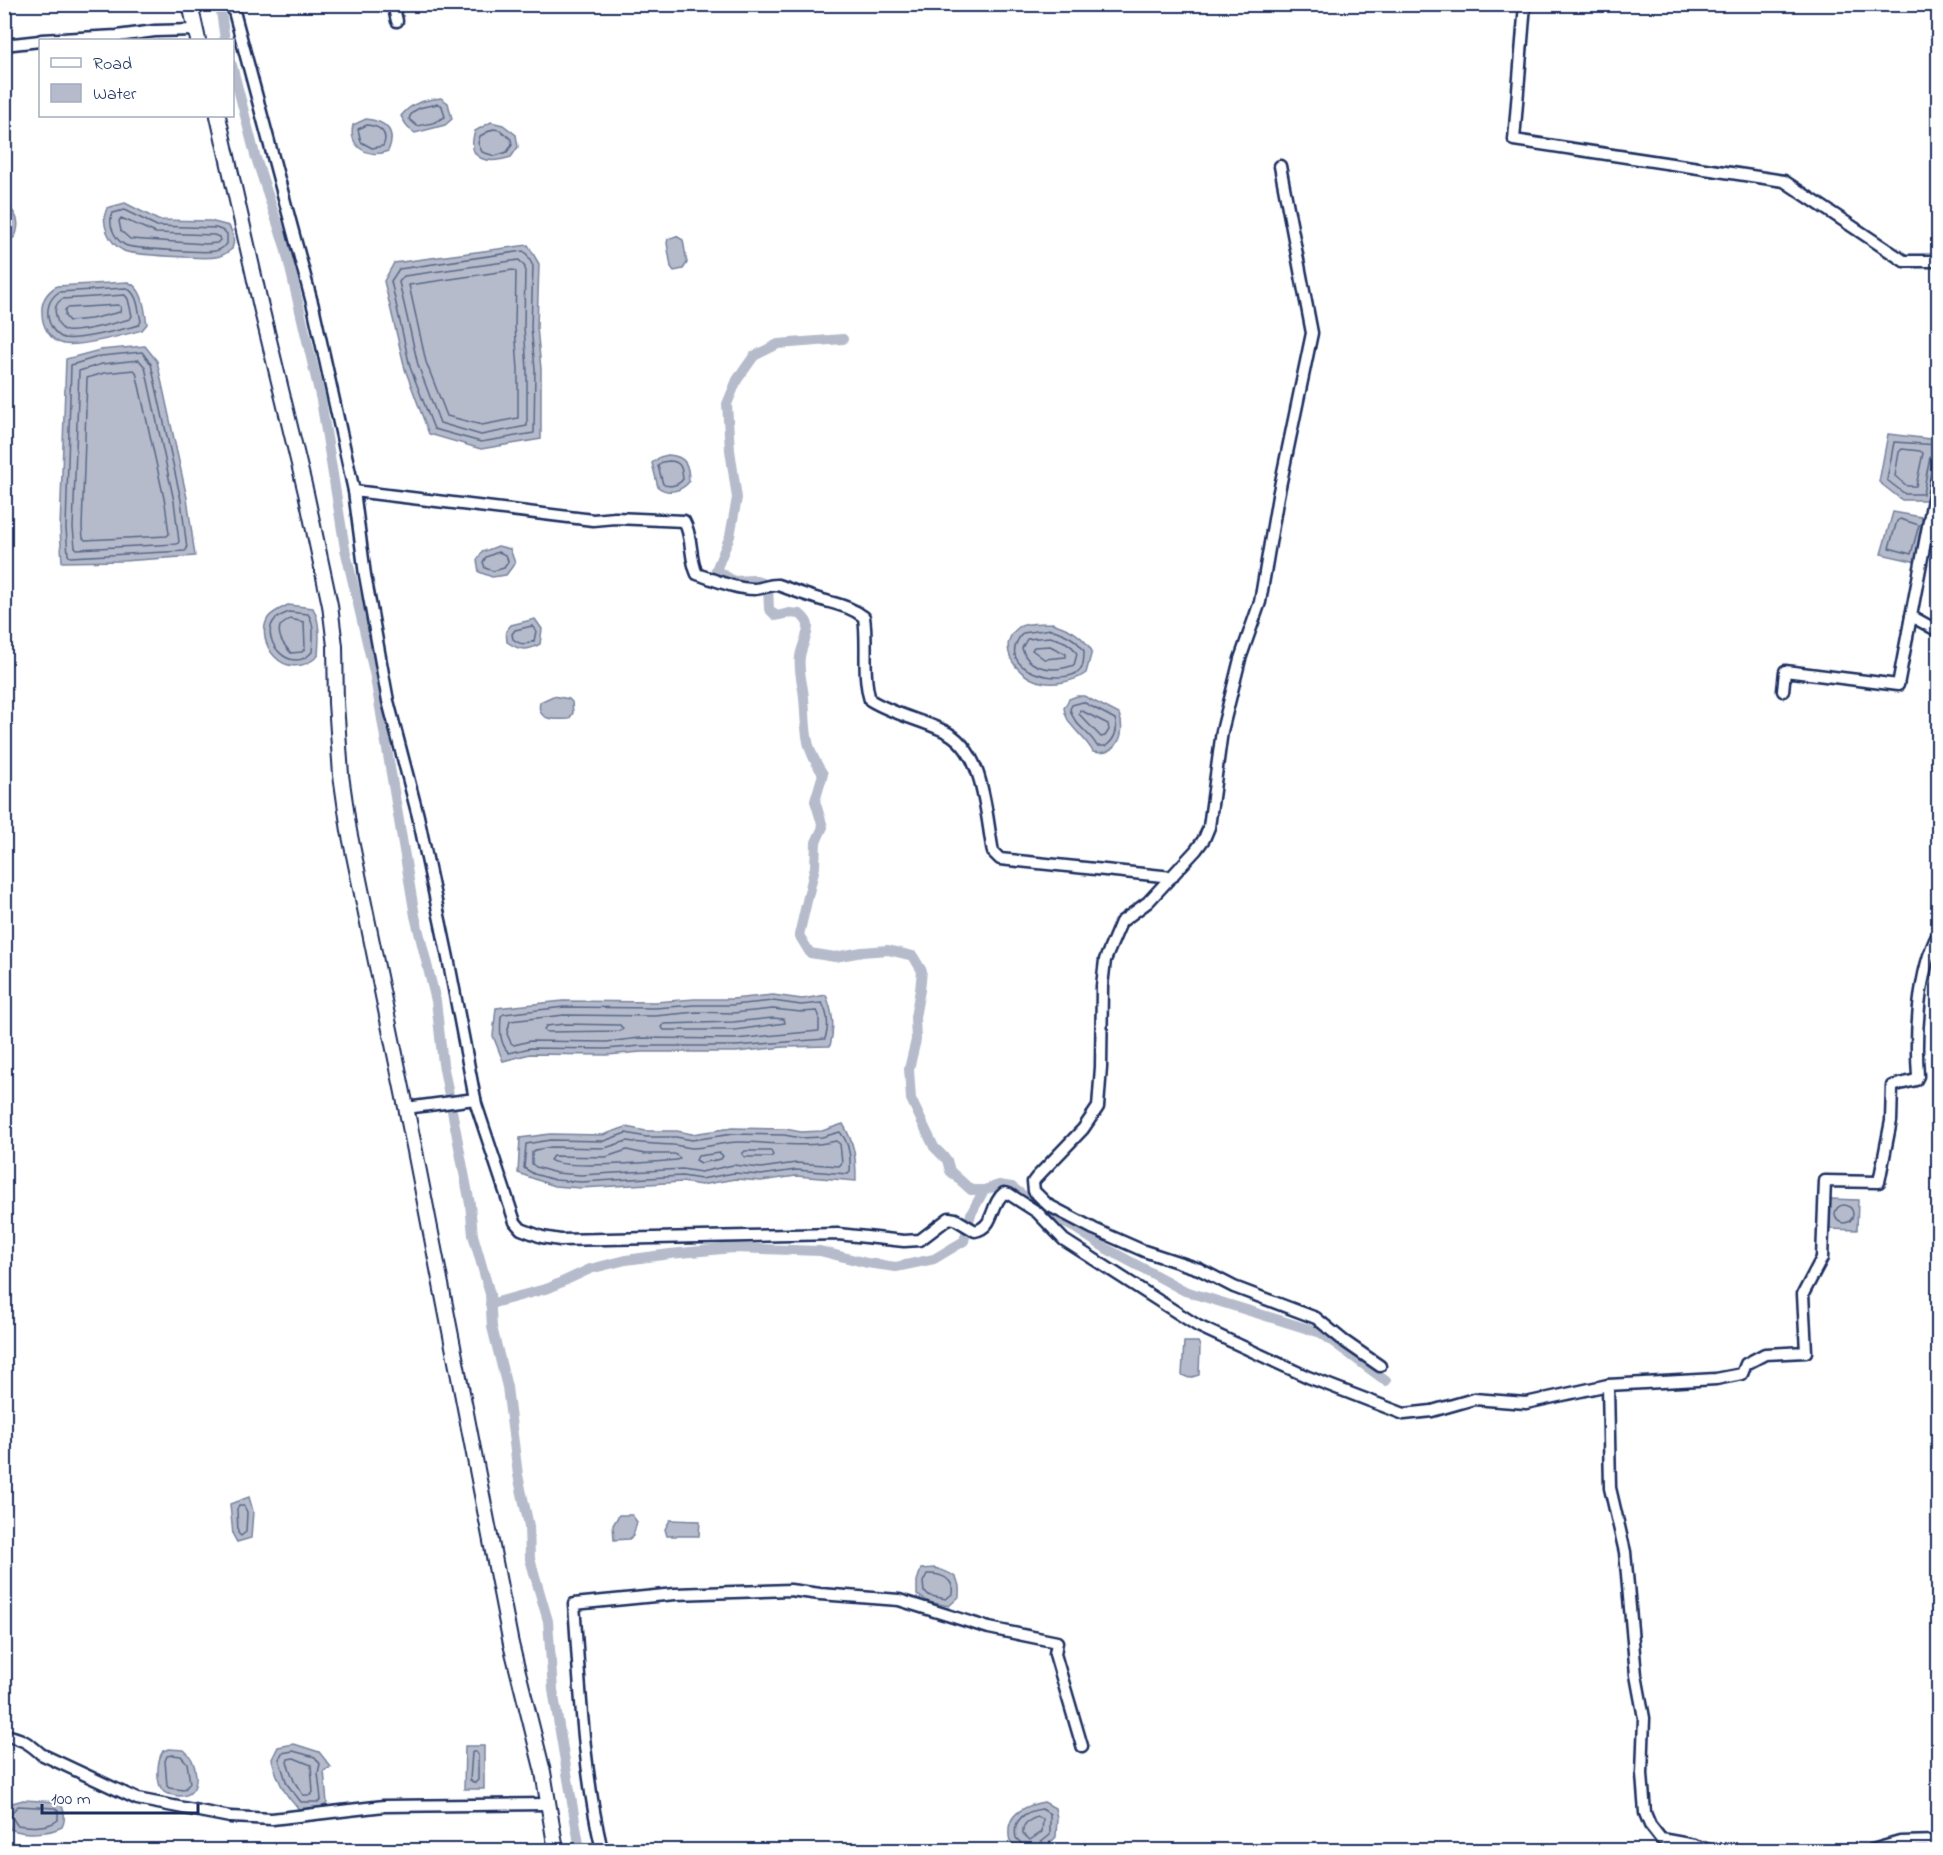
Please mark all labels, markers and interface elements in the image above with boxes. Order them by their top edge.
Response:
legend [39,39,234,117]
text: Road [93,52,132,78]
text: Water [93,82,137,108]
scale bar [42,1777,198,1815]
text: 100 m [51,1787,91,1813]

